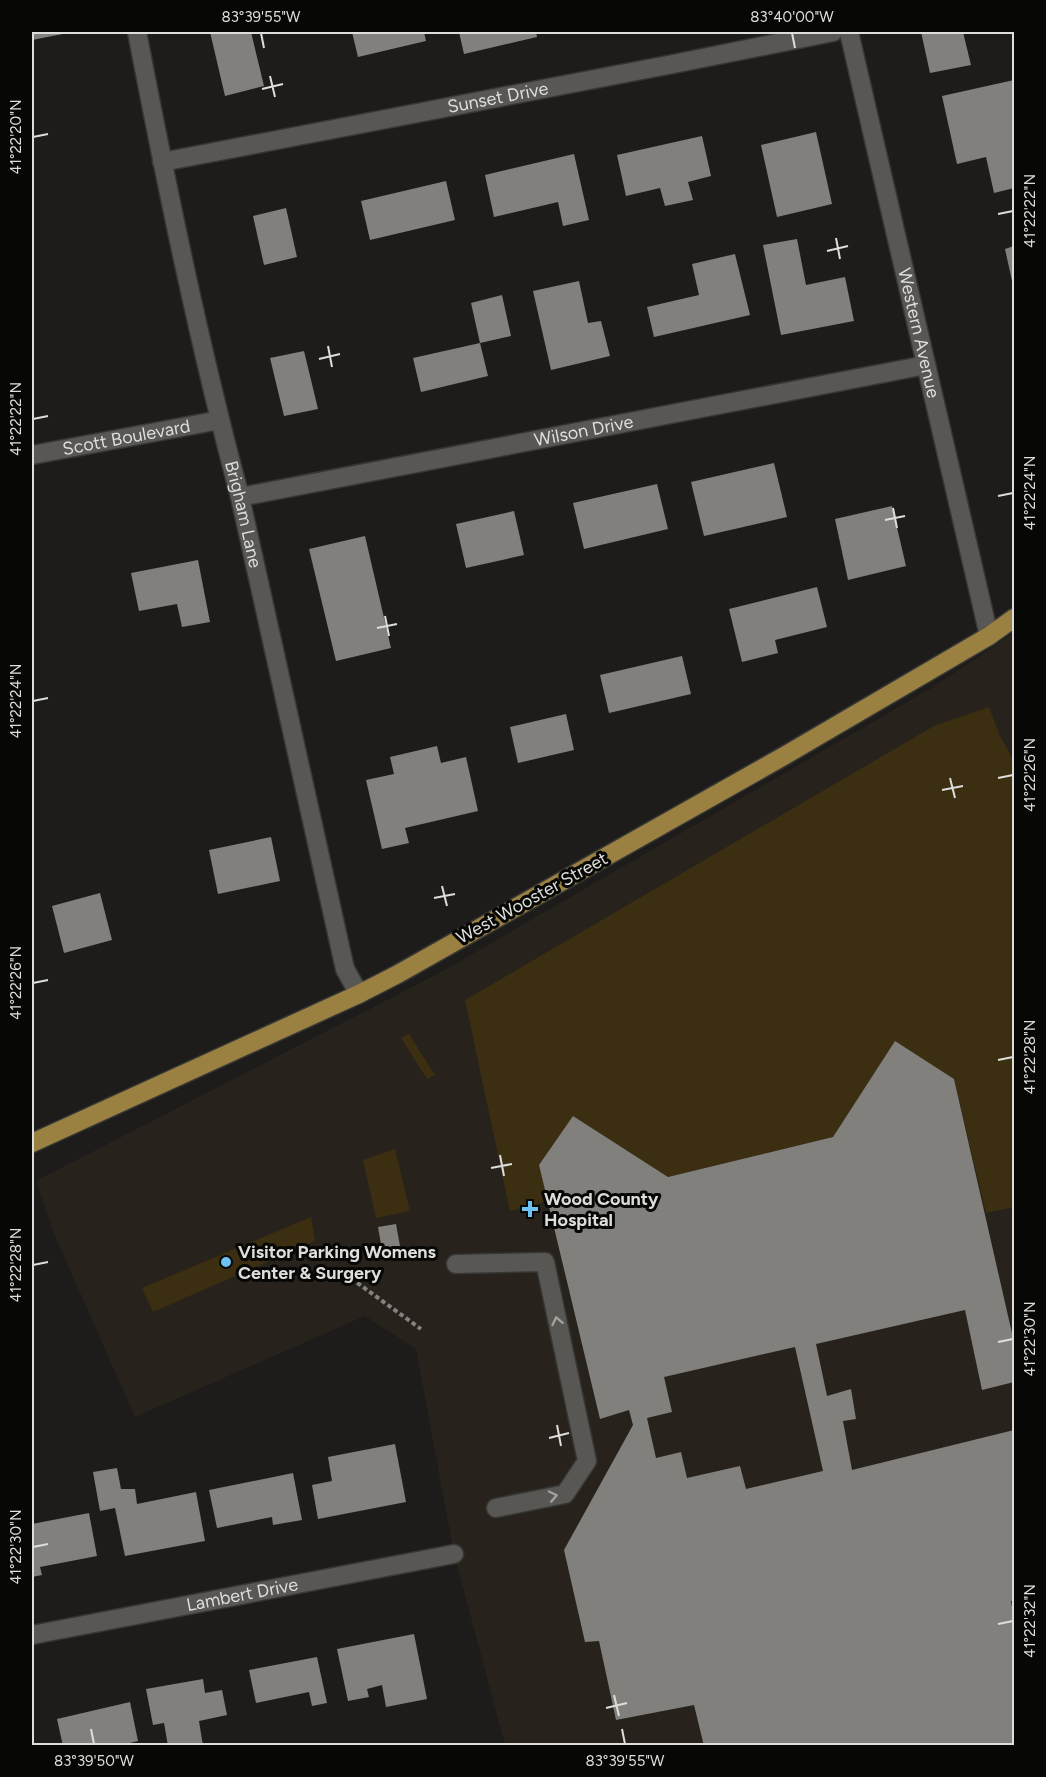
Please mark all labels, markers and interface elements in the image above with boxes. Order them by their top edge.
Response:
text: 83°39'55"W [221,8,301,26]
text: 83°40'00"W [750,8,834,26]
street label: Sunset Drive [446,77,550,118]
text: 41°22'20"N [7,99,25,175]
text: 41°22'22"N [1021,174,1039,248]
street label: Western Avenue [893,266,945,400]
text: 41°22'22"N [7,382,25,456]
street label: Wilson Drive [532,411,635,451]
street label: Scott Boulevard [61,415,192,460]
text: 41°22'24"N [1021,456,1039,530]
street label: Brigham Lane [220,458,266,570]
text: 41°22'24"N [7,664,25,738]
text: 41°22'26"N [1021,738,1039,812]
street label: West Wooster Street [453,847,612,949]
text: 41°22'26"N [7,946,25,1020]
text: 41°22'28"N [1021,1020,1039,1094]
place label: Wood County Hospital [544,1188,659,1231]
marker: Wood County Hospital [521,1200,539,1218]
text: 41°22'28"N [7,1228,25,1302]
place label: Visitor Parking Womens Center & Surgery [238,1241,437,1284]
marker: Visitor Parking Womens Center & Surgery [219,1255,233,1269]
text: 41°22'30"N [1021,1301,1039,1377]
one-way arrow [552,1316,565,1326]
one-way arrow [548,1490,558,1503]
text: 41°22'30"N [7,1509,25,1585]
street label: Lambert Drive [184,1573,300,1616]
text: 41°22'32"N [1021,1584,1039,1658]
text: 83°39'50"W [54,1752,135,1770]
text: 83°39'55"W [585,1752,665,1770]

